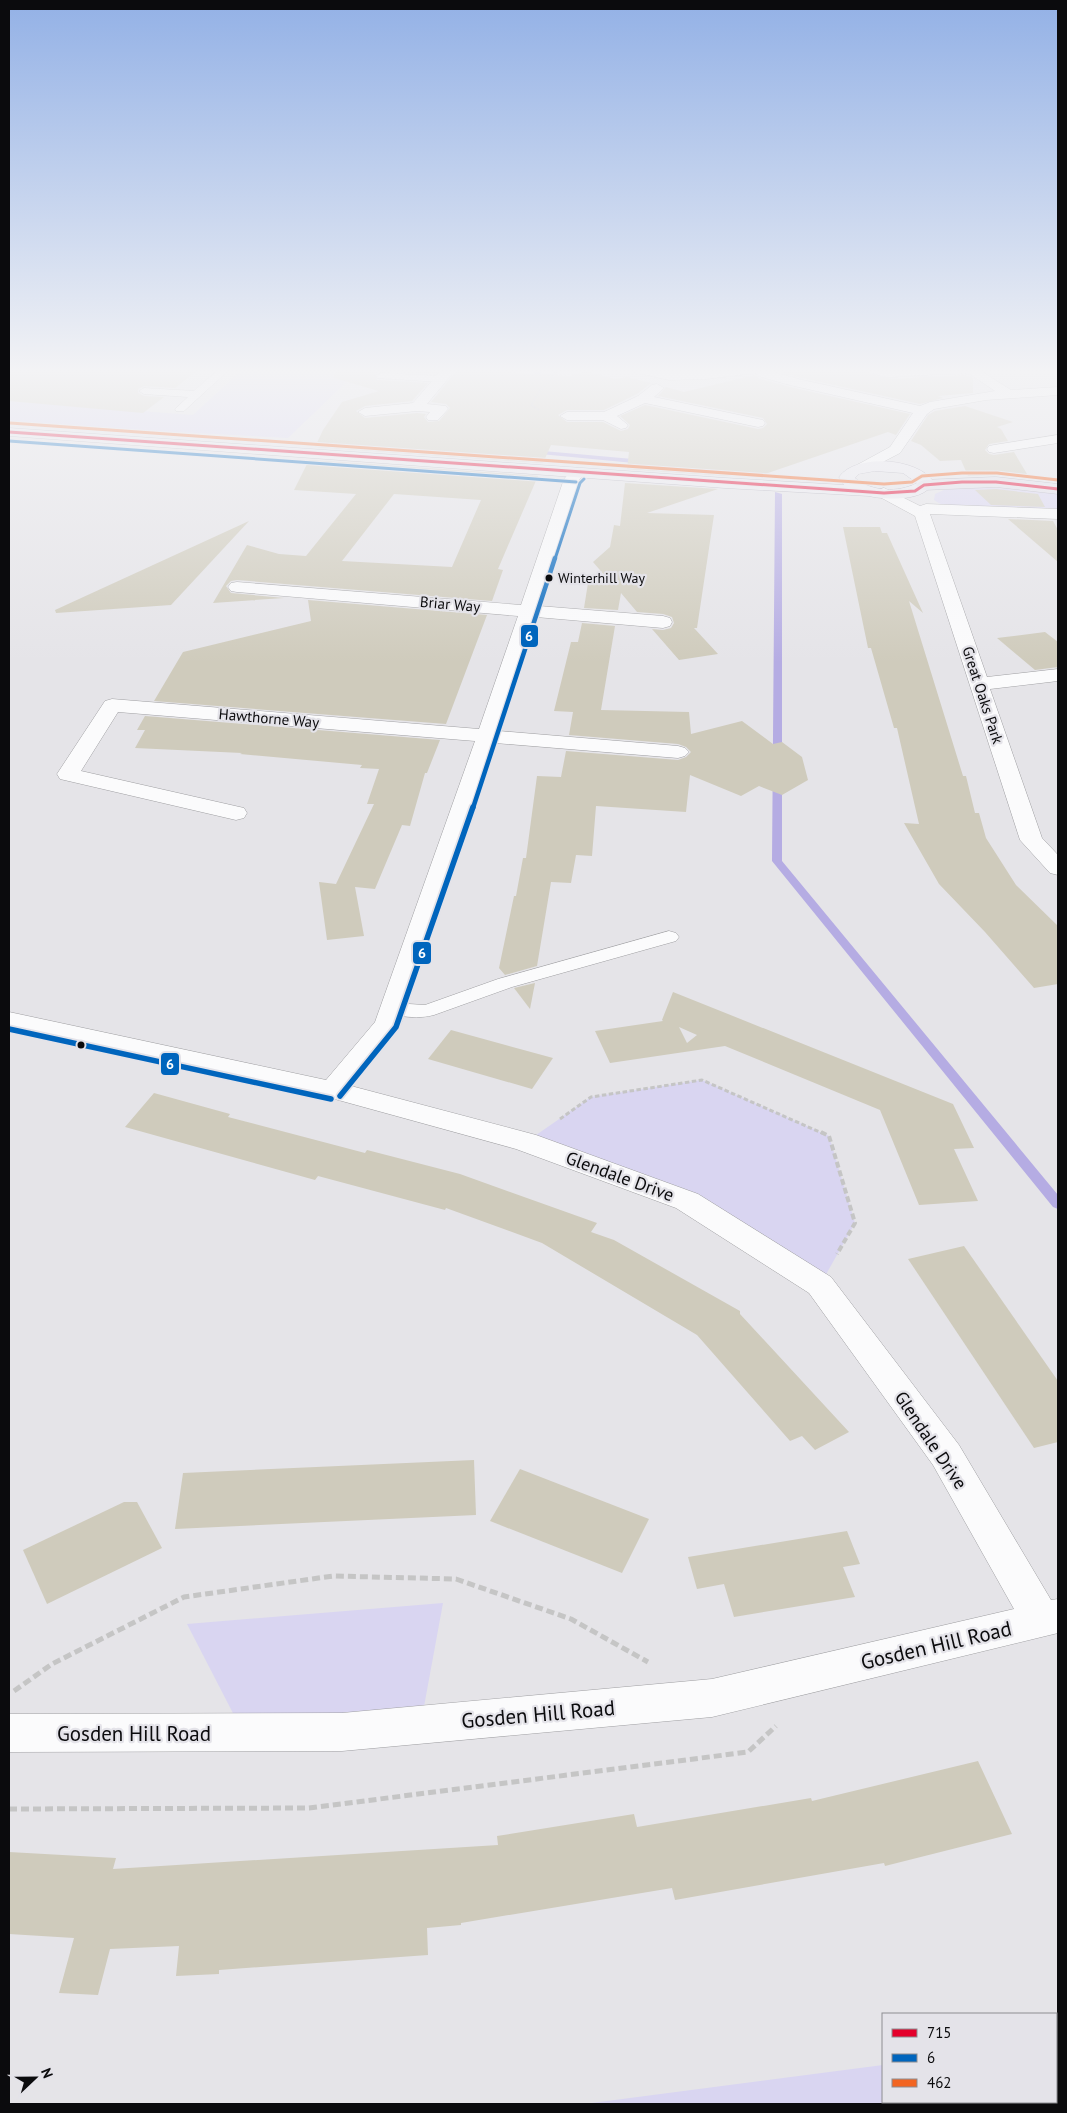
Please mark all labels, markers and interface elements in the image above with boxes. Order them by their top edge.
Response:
place label: Winterhill Way [558,569,645,587]
marker: Winterhill Way [544,573,554,583]
street label: Briar Way [419,592,481,616]
line badge: 6 [520,624,539,648]
text: 6 [525,627,533,645]
street label: Great Oaks Park [958,644,1008,747]
street label: Hawthorne Way [218,704,320,732]
line badge: 6 [412,941,432,965]
text: 6 [418,944,426,962]
unlabelled marker [76,1040,86,1050]
line badge: 6 [160,1052,180,1076]
text: 6 [166,1055,174,1073]
street label: Glendale Drive [563,1146,677,1206]
street label: Glendale Drive [890,1387,972,1493]
street label: Gosden Hill Road [858,1615,1014,1675]
street label: Gosden Hill Road [460,1694,616,1734]
street label: Gosden Hill Road [57,1720,211,1747]
legend [882,2013,1057,2103]
text: 715 [927,2023,952,2042]
text: 6 [927,2048,935,2067]
north arrow [10,2053,60,2103]
text: N [37,2065,57,2081]
text: 462 [927,2073,952,2092]

